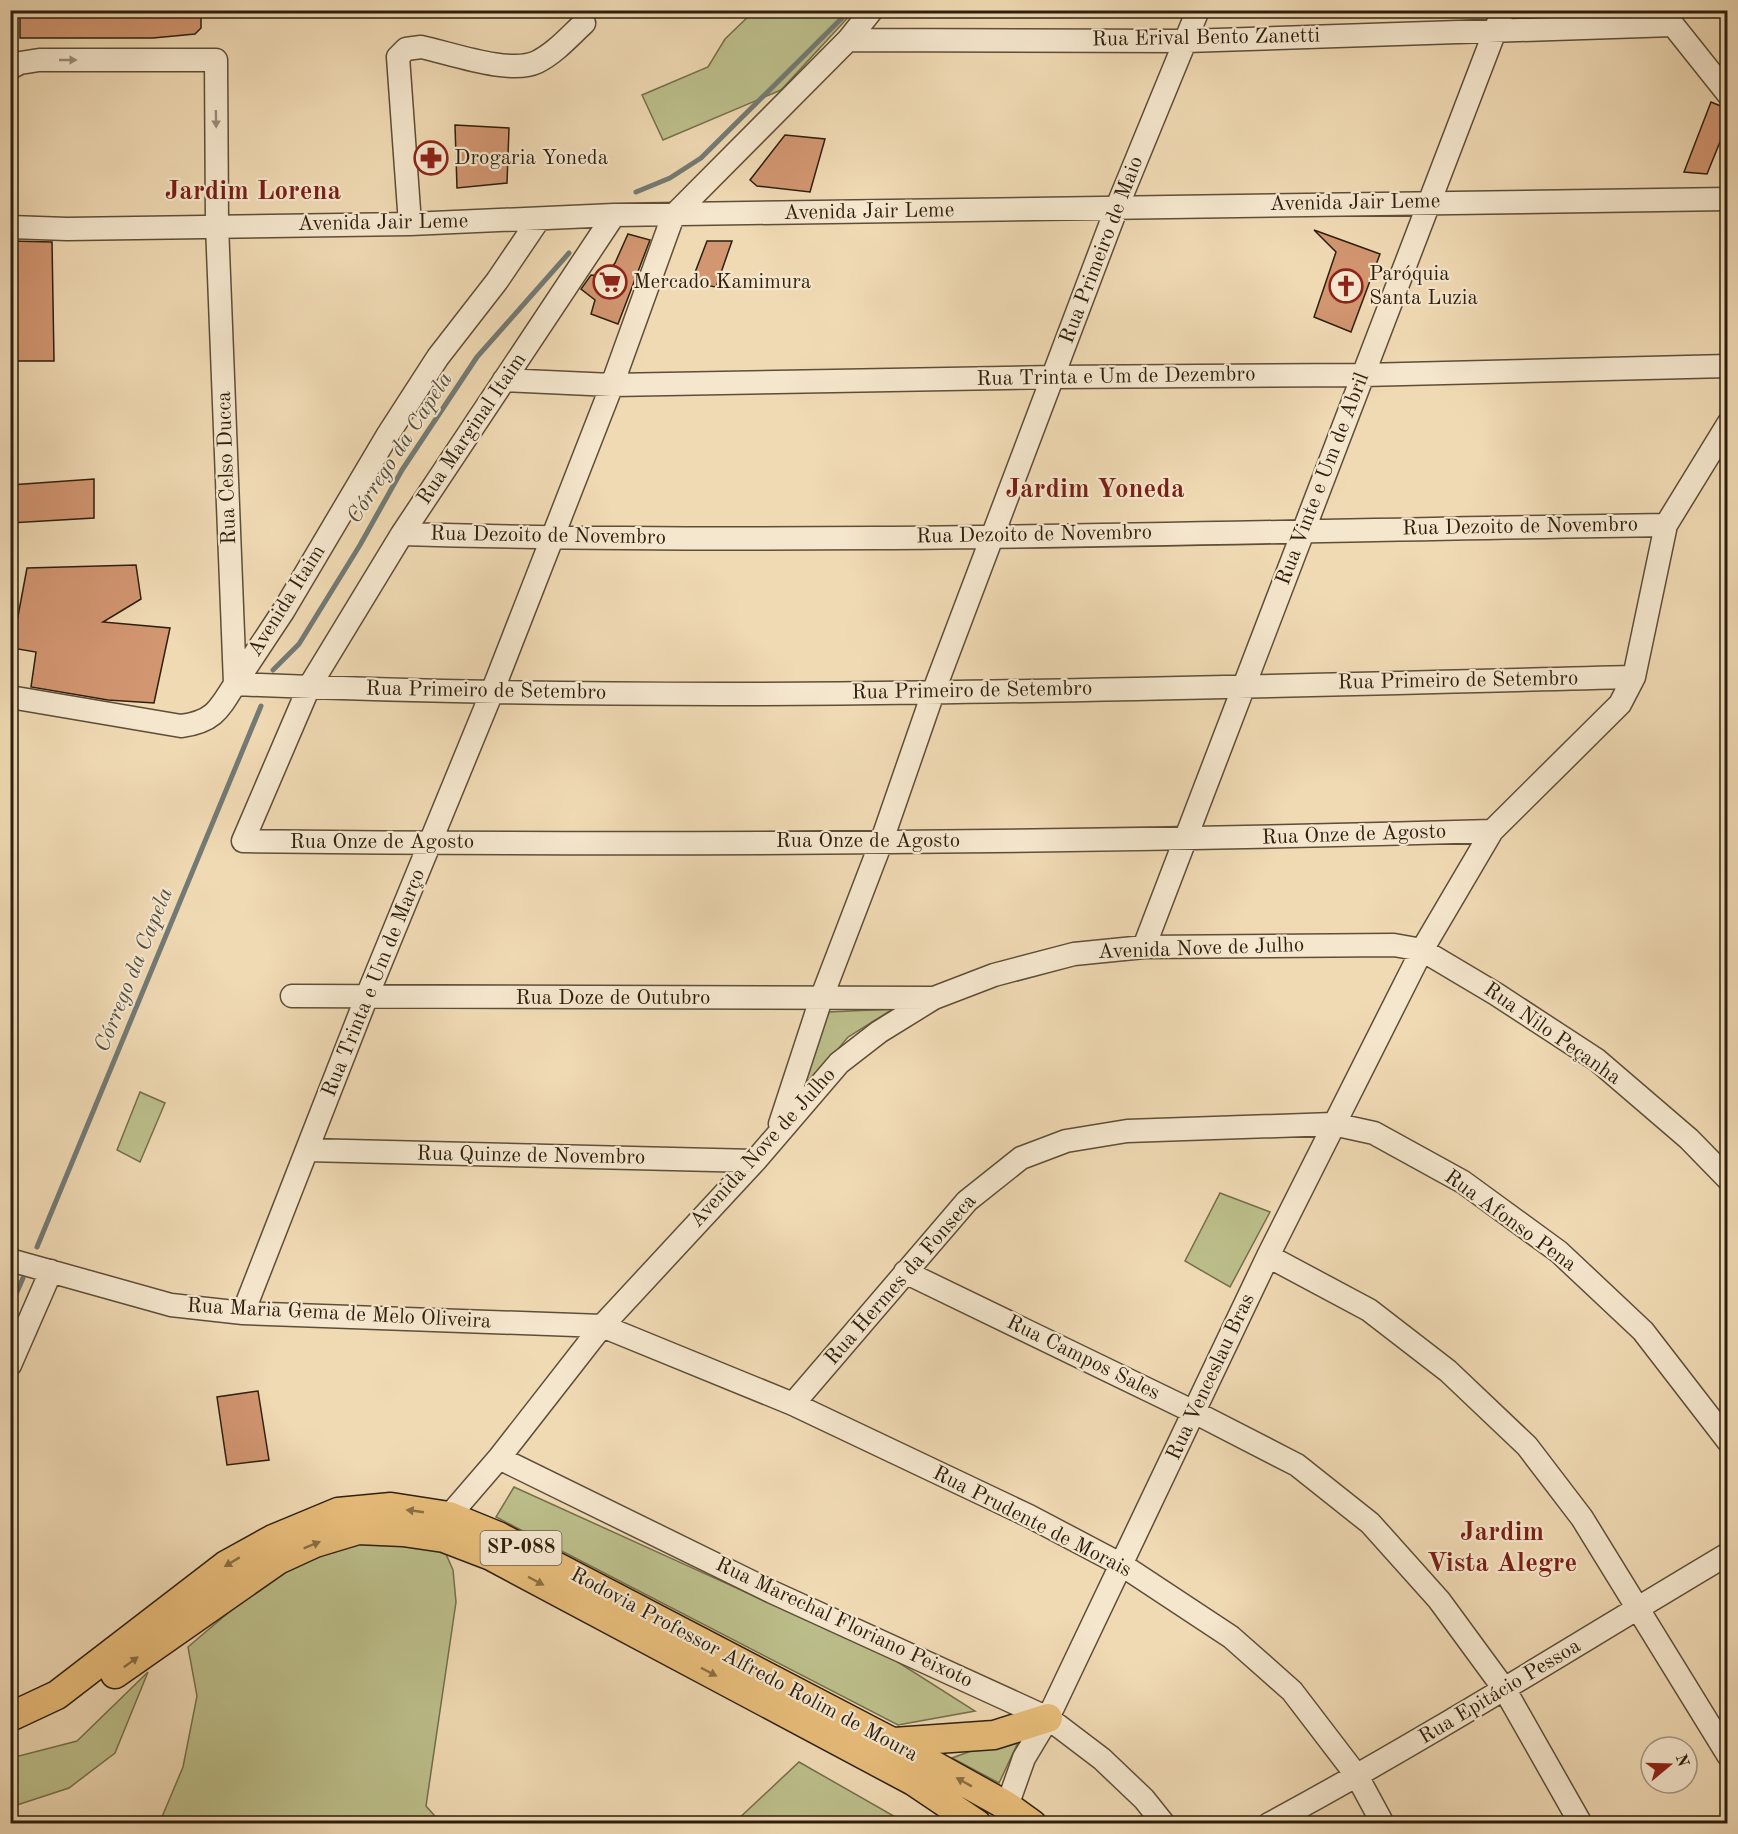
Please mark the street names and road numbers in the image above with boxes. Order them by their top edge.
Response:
street label: Rua Erival Bento Zanetti [1092,26,1320,50]
street label: Rua Primeiro de Maio [1057,154,1147,346]
street label: Avenida Jair Leme [1270,191,1440,215]
street label: Avenida Jair Leme [784,200,954,224]
street label: Avenida Jair Leme [298,211,468,235]
street label: Rua Marginal Itaim [414,349,530,509]
street label: Rua Trinta e Um de Dezembro [976,364,1256,390]
street label: Rua Vinte e Um de Abril [1273,370,1373,588]
street label: Rua Celso Ducca [214,391,240,545]
street label: Rua Dezoito de Novembro [1402,514,1638,540]
street label: Rua Dezoito de Novembro [916,522,1152,548]
street label: Rua Dezoito de Novembro [430,523,666,549]
street label: Avenida Itaim [244,542,330,660]
street label: Rua Primeiro de Setembro [1338,668,1578,694]
street label: Rua Primeiro de Setembro [366,678,606,704]
street label: Rua Primeiro de Setembro [852,678,1092,704]
street label: Rua Onze de Agosto [1261,821,1447,849]
street label: Rua Onze de Agosto [776,831,960,852]
street label: Rua Onze de Agosto [290,832,474,853]
street label: Rua Trinta e Um de Março [319,866,429,1100]
street label: Avenida Nove de Julho [1097,935,1305,963]
street label: Rua Nilo Peçanha [1480,979,1624,1089]
street label: Rua Doze de Outubro [516,988,710,1009]
street label: Avenida Nove de Julho [686,1064,840,1232]
street label: Rua Quinze de Novembro [417,1144,645,1168]
street label: Rua Afonso Pena [1440,1166,1580,1276]
street label: Rua Hermes da Fonseca [821,1191,981,1369]
street label: Rua Venceslau Bras [1163,1290,1259,1464]
street label: Rua Maria Gema de Melo Oliveira [186,1296,492,1332]
street label: Rua Campos Sales [1003,1312,1163,1404]
street label: Rua Prudente de Morais [929,1463,1135,1581]
road number: SP-088 [480,1531,562,1565]
street label: Rua Marechal Floriano Peixoto [712,1554,976,1692]
street label: Rodovia Professor Alfredo Rolim de Moura [567,1564,921,1766]
street label: Rua Epitácio Pessoa [1416,1636,1584,1748]

